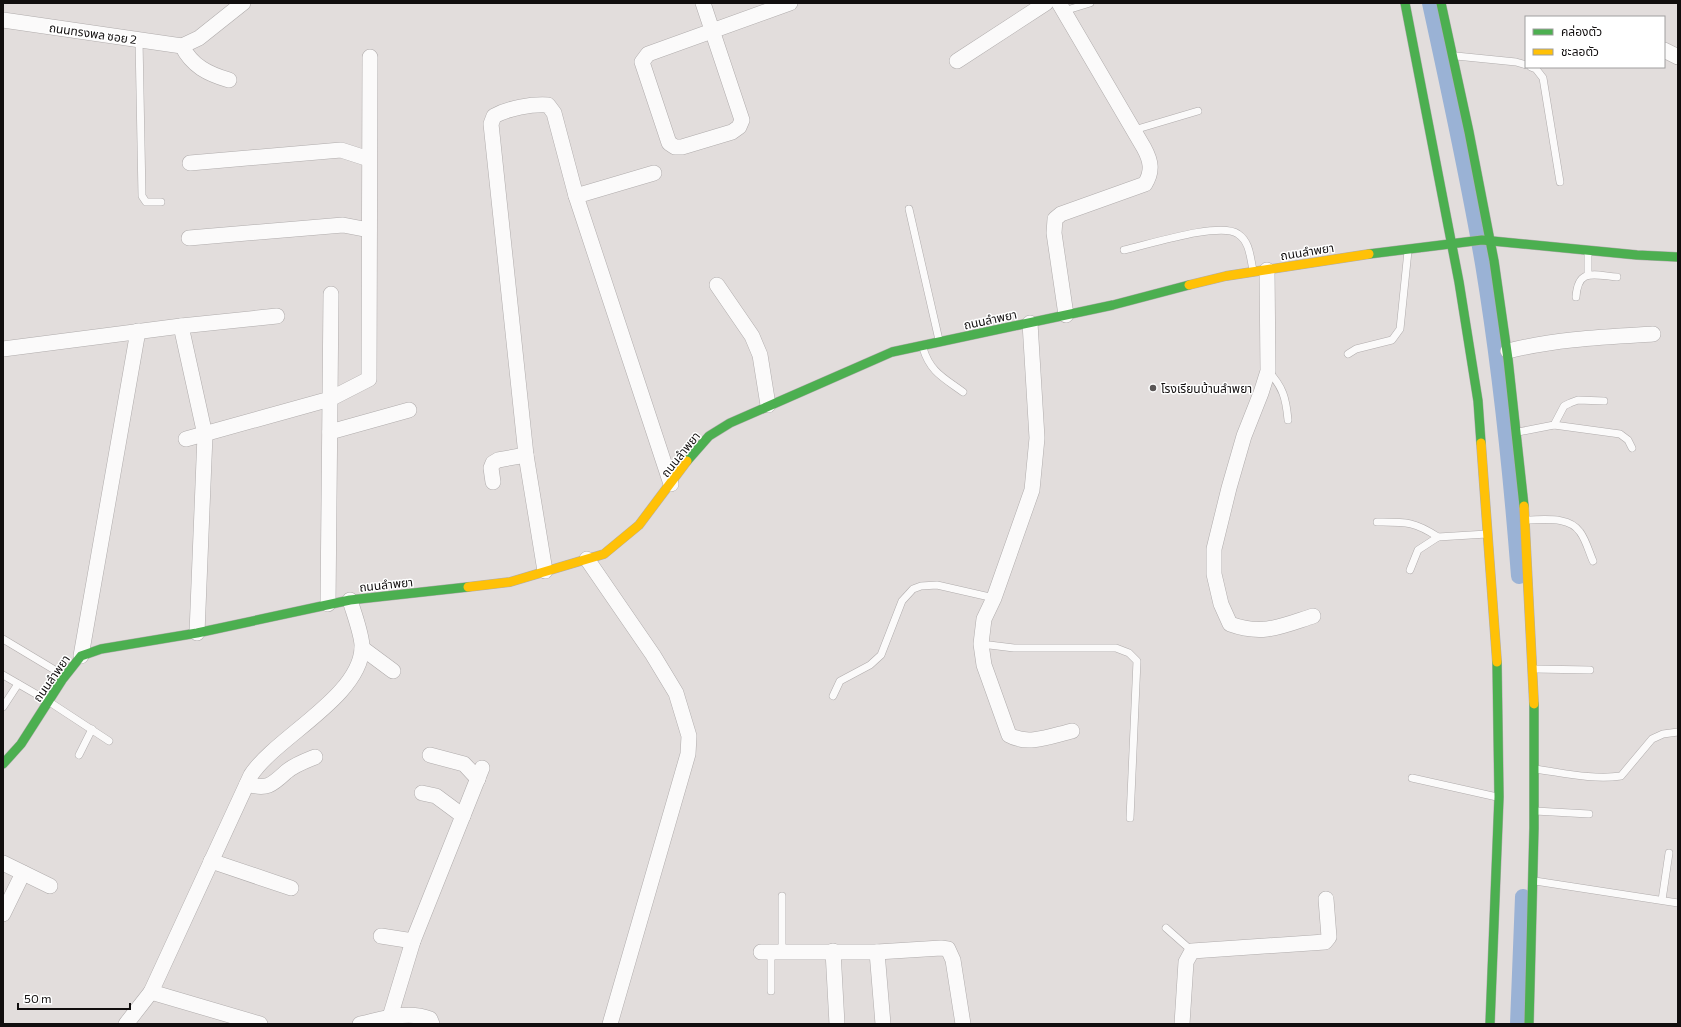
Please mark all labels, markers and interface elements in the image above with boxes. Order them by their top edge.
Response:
legend [1525,16,1665,68]
street label: ถนนทรงพล ซอย 2 [48,20,138,46]
text: คล่องตัว [1561,24,1602,38]
text: ชะลอตัว [1561,44,1599,58]
street label: ถนนลำพยา [1279,240,1335,262]
street label: ถนนลำพยา [962,307,1018,331]
place label: โรงเรียนบ้านลำพยา [1161,381,1252,395]
marker: โรงเรียนบ้านลำพยา [1148,383,1158,393]
street label: ถนนลำพยา [658,429,702,479]
street label: ถนนลำพยา [358,574,414,594]
street label: ถนนลำพยา [30,652,72,704]
scale bar [18,985,130,1011]
text: 50 m [24,991,52,1005]

